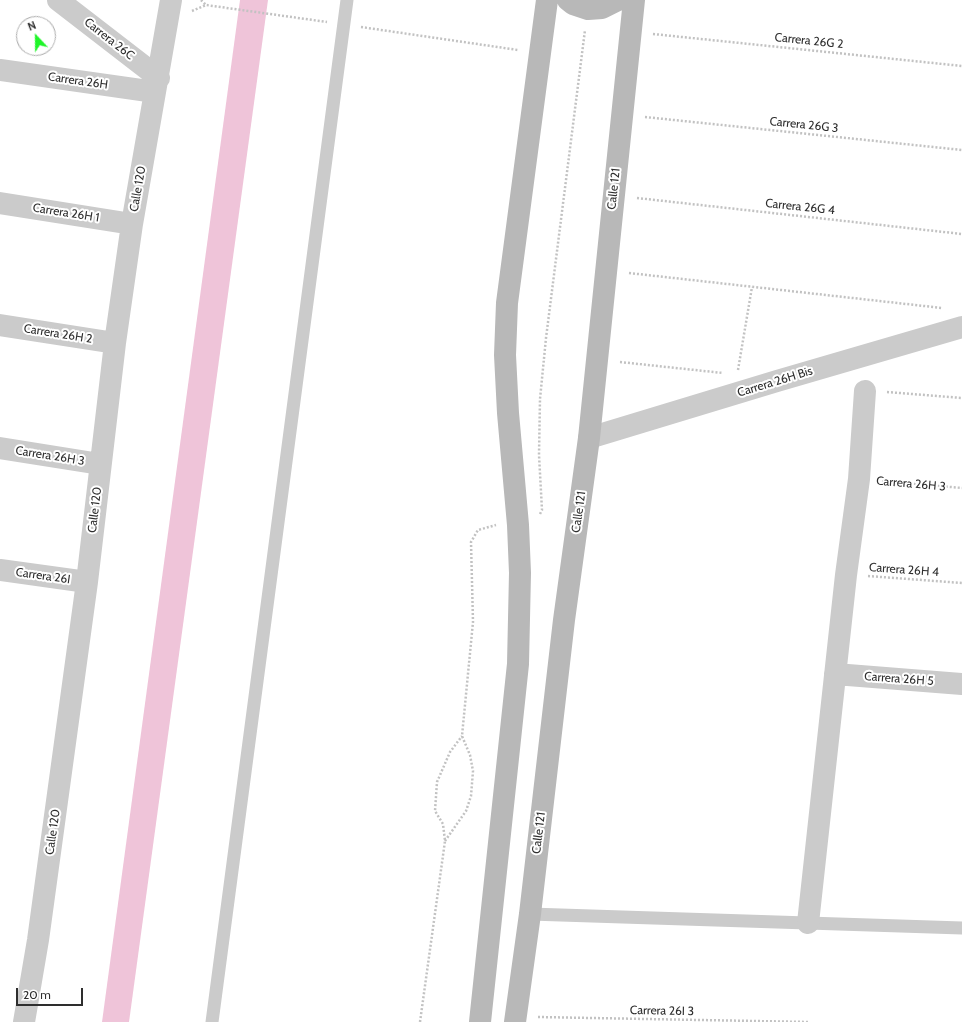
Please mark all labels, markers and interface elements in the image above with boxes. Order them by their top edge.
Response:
street label: Carrera 26C [81,15,137,63]
north arrow [16,16,56,56]
text: N [26,18,38,34]
street label: Carrera 26G 2 [774,30,844,52]
street label: Carrera 26H [47,70,109,92]
street label: Carrera 26G 3 [769,114,839,136]
street label: Calle 120 [127,165,149,213]
street label: Calle 121 [605,168,623,210]
street label: Carrera 26G 4 [765,196,835,218]
street label: Carrera 26H 1 [32,201,100,225]
street label: Carrera 26H 2 [23,321,93,347]
street label: Carrera 26H Bis [736,364,814,400]
street label: Carrera 26H 3 [14,443,86,469]
street label: Carrera 26H 3 [876,474,946,494]
street label: Calle 120 [85,486,105,534]
street label: Calle 121 [569,490,589,534]
street label: Carrera 26H 4 [869,560,939,580]
street label: Carrera 26I [15,565,71,587]
street label: Carrera 26H 5 [864,669,934,689]
street label: Calle 120 [43,808,63,856]
street label: Calle 121 [529,811,549,855]
scale bar [18,980,85,1006]
text: 20 m [23,987,51,1002]
street label: Carrera 26I 3 [630,1003,694,1019]

